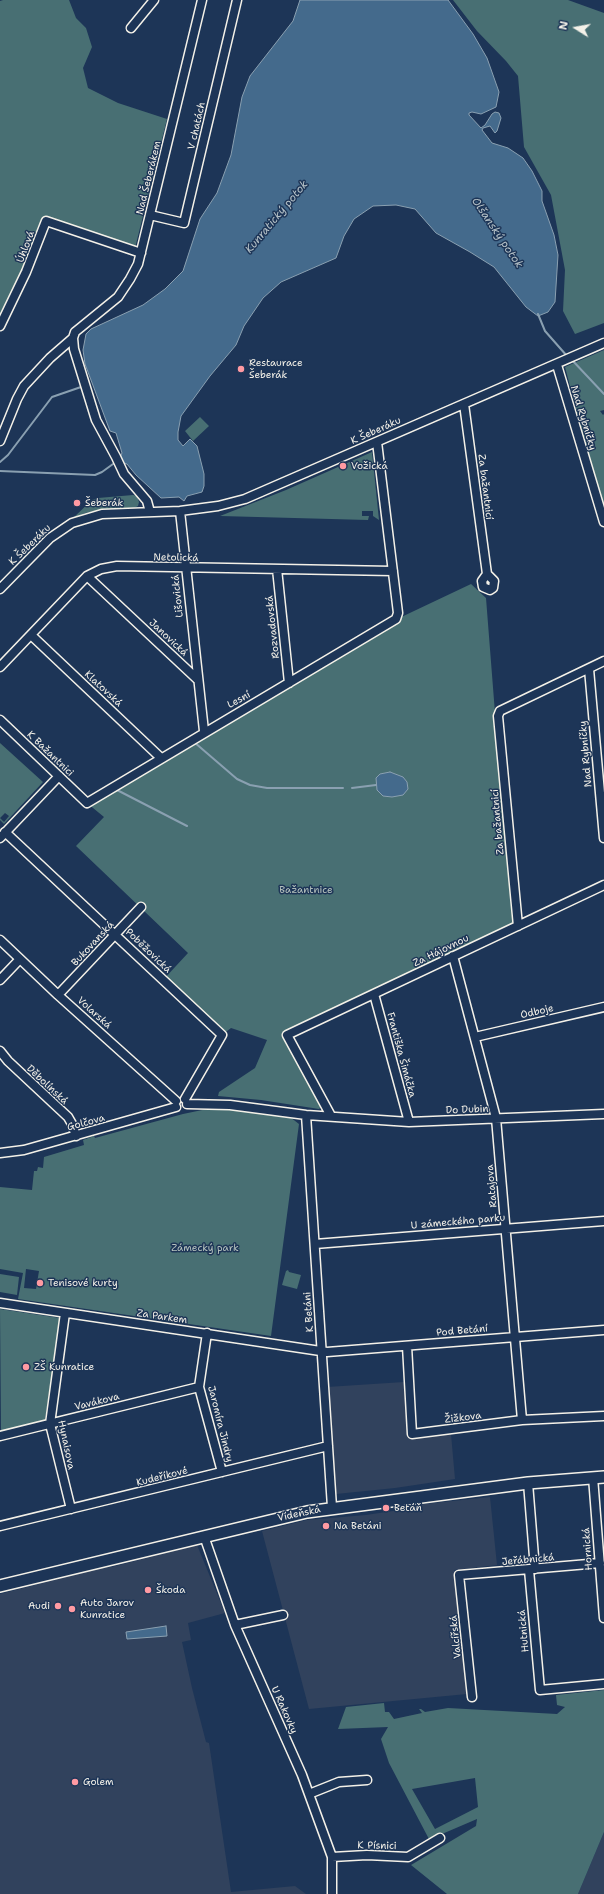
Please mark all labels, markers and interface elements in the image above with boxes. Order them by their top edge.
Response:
north arrow [556,8,596,48]
text: N [556,20,572,31]
street label: V chatách [186,101,208,151]
street label: Nad Šeberákem [134,140,164,216]
water label: Kunratický potok [243,178,311,256]
water label: Olšanský potok [468,195,526,271]
street label: Úhlová [14,229,38,265]
place label: Restaurace Šeberák [249,357,303,380]
marker: Restaurace Šeberák [236,364,246,374]
street label: Nad Rybníčky [568,384,598,452]
street label: K Šeberáku [349,415,403,447]
street label: Za bažantnicí [475,454,495,520]
place label: Vožická [351,460,388,472]
marker: Vožická [338,461,348,471]
place label: Šeberák [85,497,123,509]
marker: Šeberák [72,498,82,508]
street label: K Šeberáku [7,522,53,568]
street label: Netolická [153,552,199,564]
street label: Lišovická [170,574,186,618]
street label: Rozvadovská [264,595,282,659]
street label: Janovická [146,617,190,659]
street label: Klatovská [82,669,124,709]
street label: Lesní [225,689,253,711]
street label: Nad Rybníčky [577,720,595,788]
street label: K Bažantnici [24,729,76,779]
street label: Za bažantnicí [489,789,507,855]
park label: Bažantnice [279,884,333,896]
street label: Bukovanská [69,919,117,969]
street label: Poběžovická [123,926,173,976]
street label: Za Hájovnou [411,932,471,970]
street label: Volarská [74,995,114,1031]
street label: Odboje [519,1002,555,1022]
street label: Františka Šimáčka [384,1011,418,1099]
street label: Děbolínská [24,1063,70,1107]
street label: Do Dubin [445,1103,489,1117]
street label: Golčova [66,1112,106,1134]
street label: Ratajova [484,1164,500,1208]
street label: U zámeckého parku [410,1212,506,1232]
park label: Zámecký park [171,1242,239,1254]
place label: Tenisové kurty [48,1277,118,1289]
marker: Tenisové kurty [35,1278,45,1288]
street label: K Betáni [302,1291,316,1333]
street label: Za Parkem [136,1308,188,1326]
street label: Pod Betání [436,1323,488,1339]
place label: ZŠ Kunratice [34,1361,94,1373]
marker: ZŠ Kunratice [21,1362,31,1372]
street label: Jaromíra Jindry [205,1385,235,1463]
street label: Vavákova [73,1391,121,1413]
street label: Žižkova [444,1410,482,1426]
street label: Hynaisova [55,1419,77,1471]
street label: Kudeříkové [135,1465,189,1489]
place label: Betáň [394,1502,422,1514]
marker: Betáň [381,1503,391,1513]
street label: Vídeňská [276,1504,322,1524]
place label: Na Betáni [334,1520,382,1532]
marker: Na Betáni [321,1521,331,1531]
street label: Hornická [581,1527,595,1571]
street label: Jeřábnická [501,1552,555,1568]
place label: Škoda [156,1584,185,1596]
marker: Škoda [143,1585,153,1595]
place label: Auto Jarov Kunratice [80,1597,134,1620]
place label: Audi [28,1600,50,1612]
marker: Audi [53,1601,63,1611]
marker: Auto Jarov Kunratice [67,1604,77,1614]
street label: Hutnická [516,1609,532,1653]
street label: Valcířská [448,1615,464,1659]
street label: U Rakovky [268,1684,300,1736]
place label: Golem [83,1776,114,1788]
marker: Golem [70,1777,80,1787]
street label: K Písnici [357,1840,397,1852]

